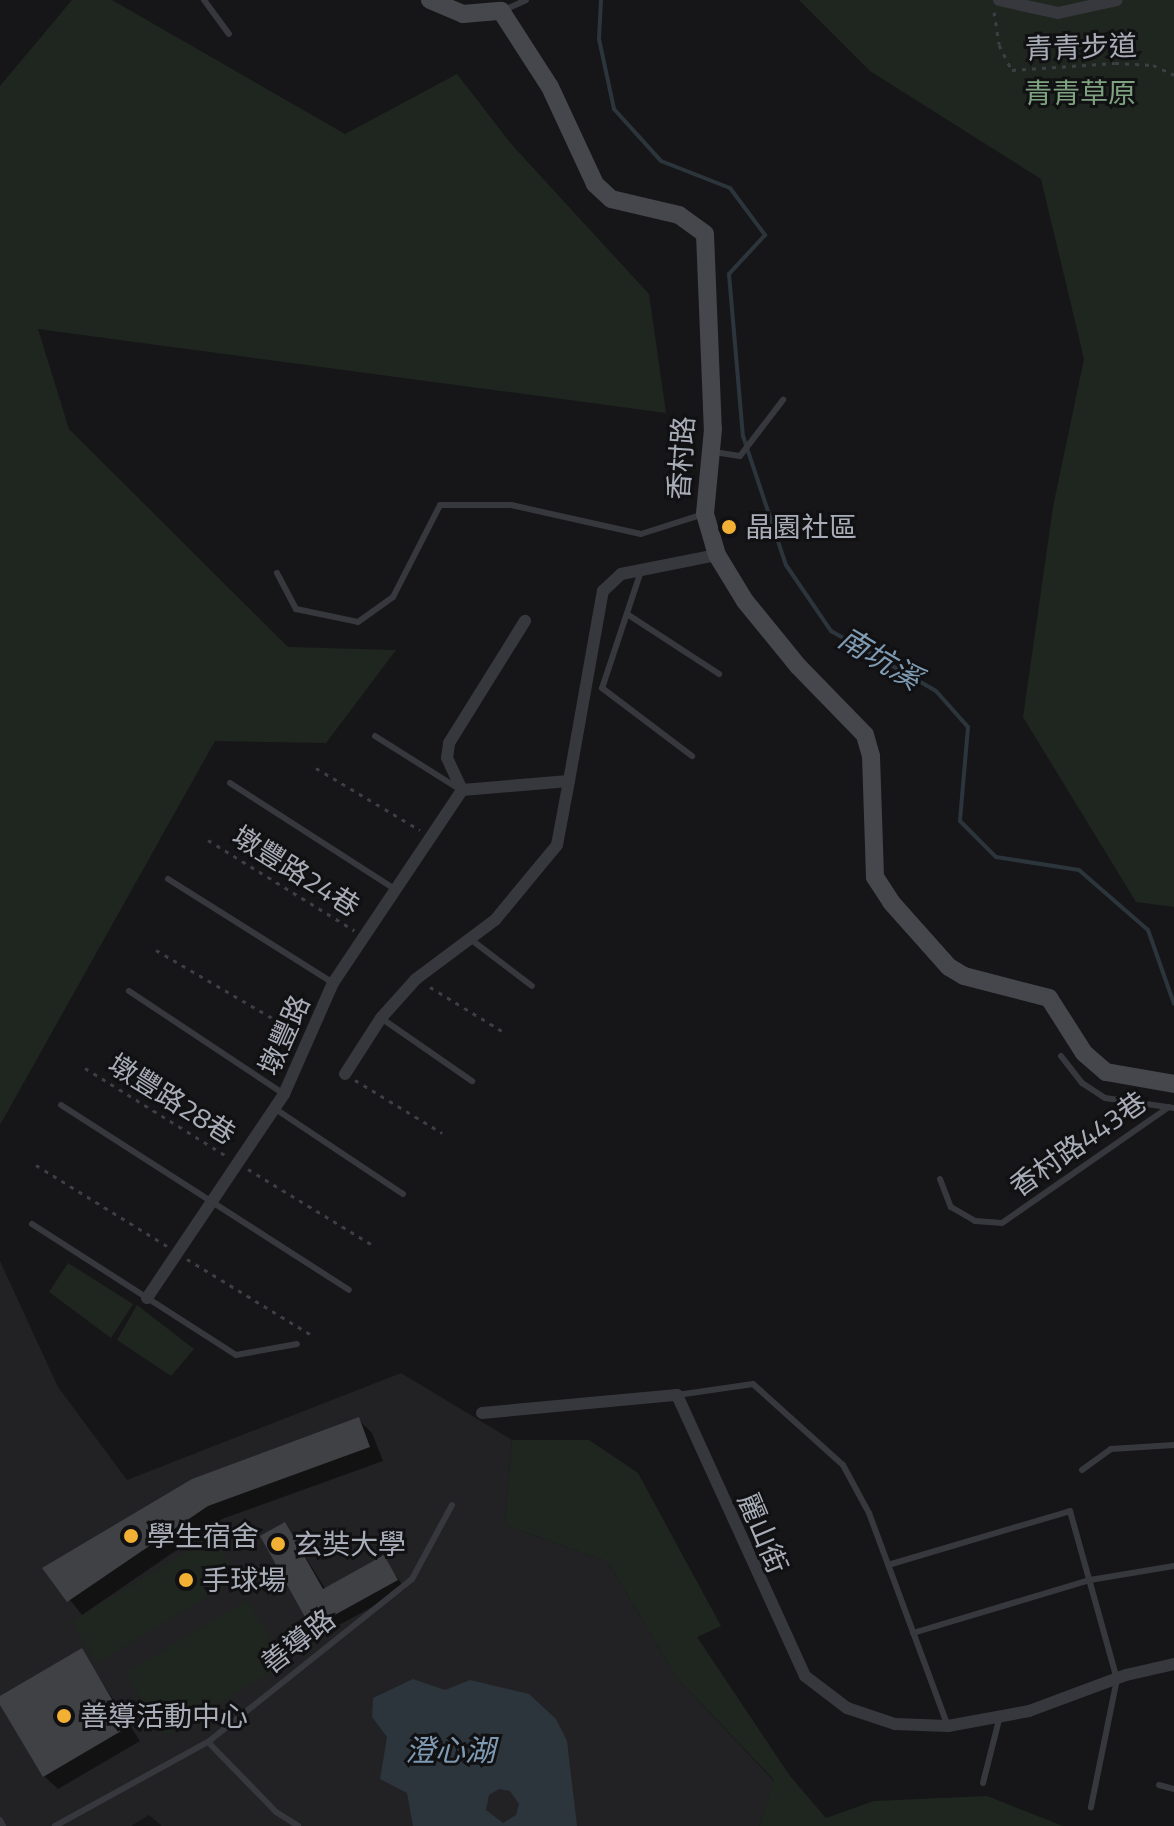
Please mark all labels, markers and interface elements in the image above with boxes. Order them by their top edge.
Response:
street label: 青青步道 [1024,28,1138,66]
park label: 青青草原 [1024,76,1136,110]
street label: 香村路 [661,415,701,501]
place label: 晶園社區 [745,510,857,544]
marker: 晶園社區 [720,518,738,536]
water label: 南坑溪 [832,619,928,697]
street label: 墩豐路24巷 [226,819,366,923]
street label: 墩豐路 [252,990,316,1080]
street label: 墩豐路28巷 [102,1047,242,1151]
street label: 香村路443巷 [1003,1085,1153,1203]
street label: 麗山街 [731,1488,795,1578]
place label: 學生宿舍 [147,1519,259,1553]
marker: 學生宿舍 [122,1527,140,1545]
place label: 玄奘大學 [294,1527,406,1561]
marker: 玄奘大學 [269,1535,287,1553]
place label: 手球場 [202,1563,286,1597]
marker: 手球場 [177,1571,195,1589]
street label: 善導路 [255,1602,341,1680]
place label: 善導活動中心 [80,1699,248,1733]
marker: 善導活動中心 [55,1707,73,1725]
water label: 澄心湖 [405,1732,495,1768]

